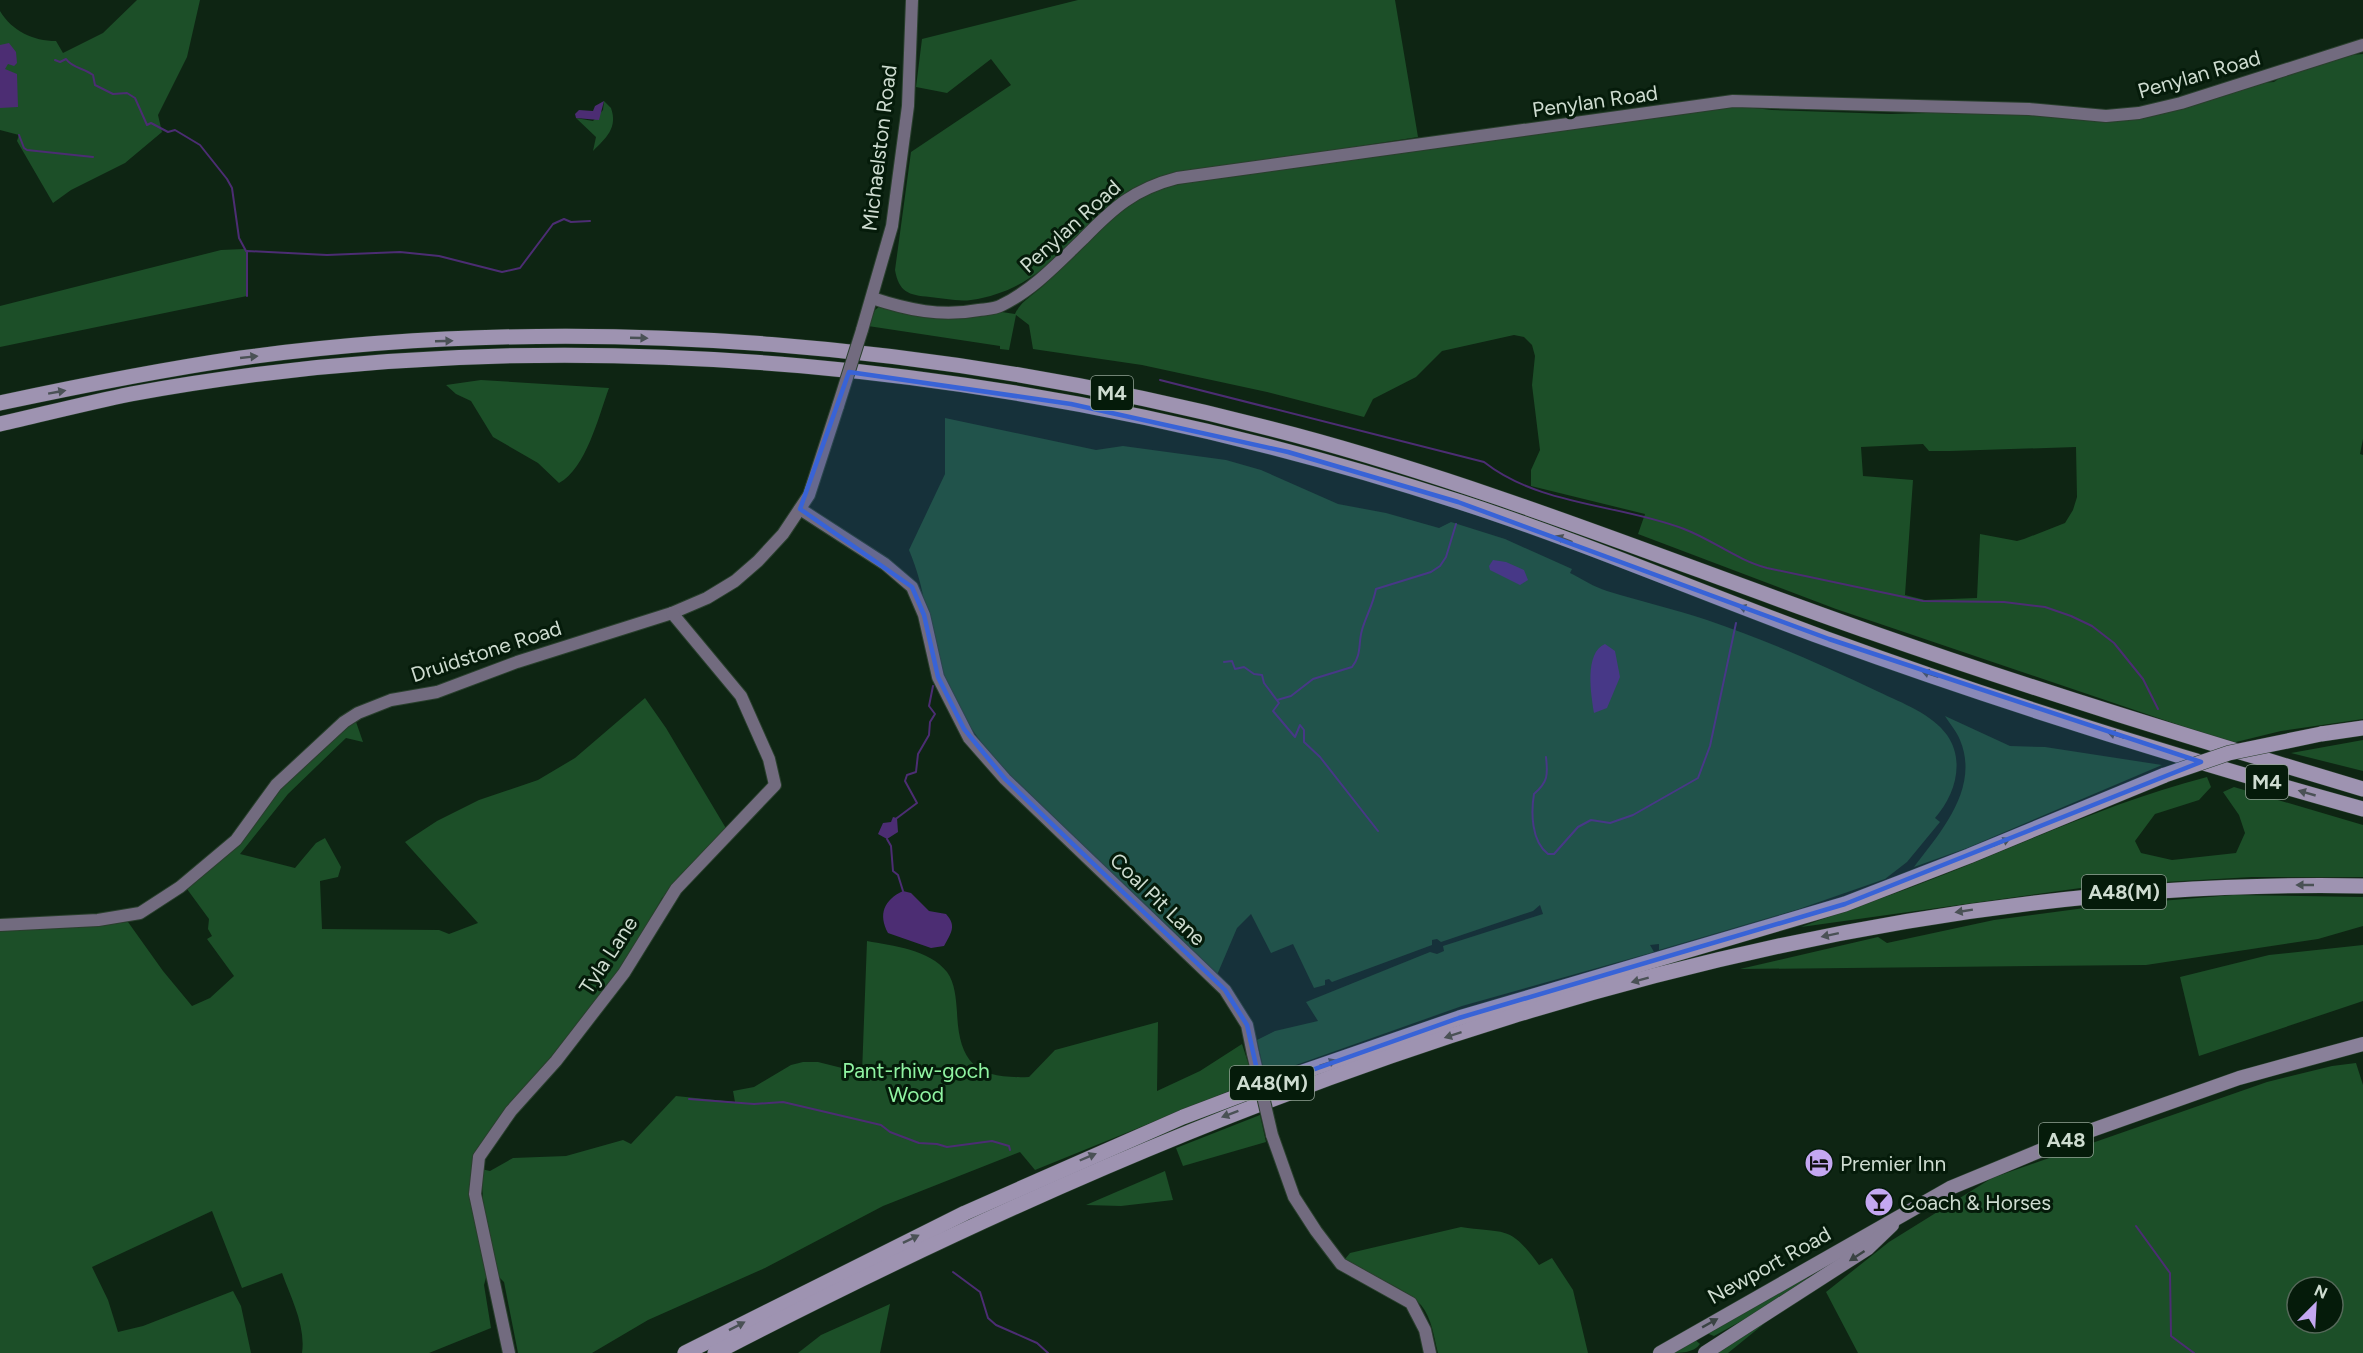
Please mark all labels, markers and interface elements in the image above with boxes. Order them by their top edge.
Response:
street label: Penylan Road [2135,45,2263,103]
street label: Michaelston Road [856,63,902,233]
street label: Penylan Road [1531,80,1659,122]
street label: Penylan Road [1015,174,1125,278]
one-way arrow [629,333,648,343]
one-way arrow [434,336,453,345]
one-way arrow [240,353,259,362]
road number: M4 [1091,376,1133,410]
one-way arrow [48,387,67,396]
one-way arrow [1555,534,1573,544]
one-way arrow [1738,603,1756,613]
street label: Druidstone Road [407,615,565,687]
one-way arrow [1921,669,1939,679]
one-way arrow [2107,730,2125,740]
road number: M4 [2246,765,2288,799]
one-way arrow [2298,788,2316,798]
one-way arrow [1993,837,2011,847]
street label: Coal Pit Lane [1105,847,1211,951]
road number: A48(M) [2082,875,2166,909]
one-way arrow [2295,880,2314,890]
one-way arrow [1954,907,1973,916]
street label: Tyla Lane [574,911,642,999]
one-way arrow [1820,931,1839,940]
one-way arrow [1631,976,1650,986]
one-way arrow [1444,1031,1462,1041]
one-way arrow [1319,1057,1337,1067]
park label: Pant-rhiw-goch Wood [842,1058,990,1107]
road number: A48(M) [1230,1066,1314,1100]
one-way arrow [1221,1110,1239,1119]
road number: A48 [2039,1123,2093,1157]
hotel icon: Premier Inn [1803,1147,1835,1179]
place label: Premier Inn [1840,1151,1946,1176]
one-way arrow [1079,1152,1097,1162]
bar icon: Coach & Horses [1863,1186,1895,1218]
place label: Coach & Horses [1900,1190,2051,1215]
street label: Newport Road [1703,1221,1835,1309]
one-way arrow [903,1235,920,1244]
one-way arrow [1849,1250,1865,1261]
north arrow [2285,1275,2345,1335]
text: N [2311,1281,2330,1303]
one-way arrow [1702,1317,1718,1328]
one-way arrow [728,1321,745,1331]

